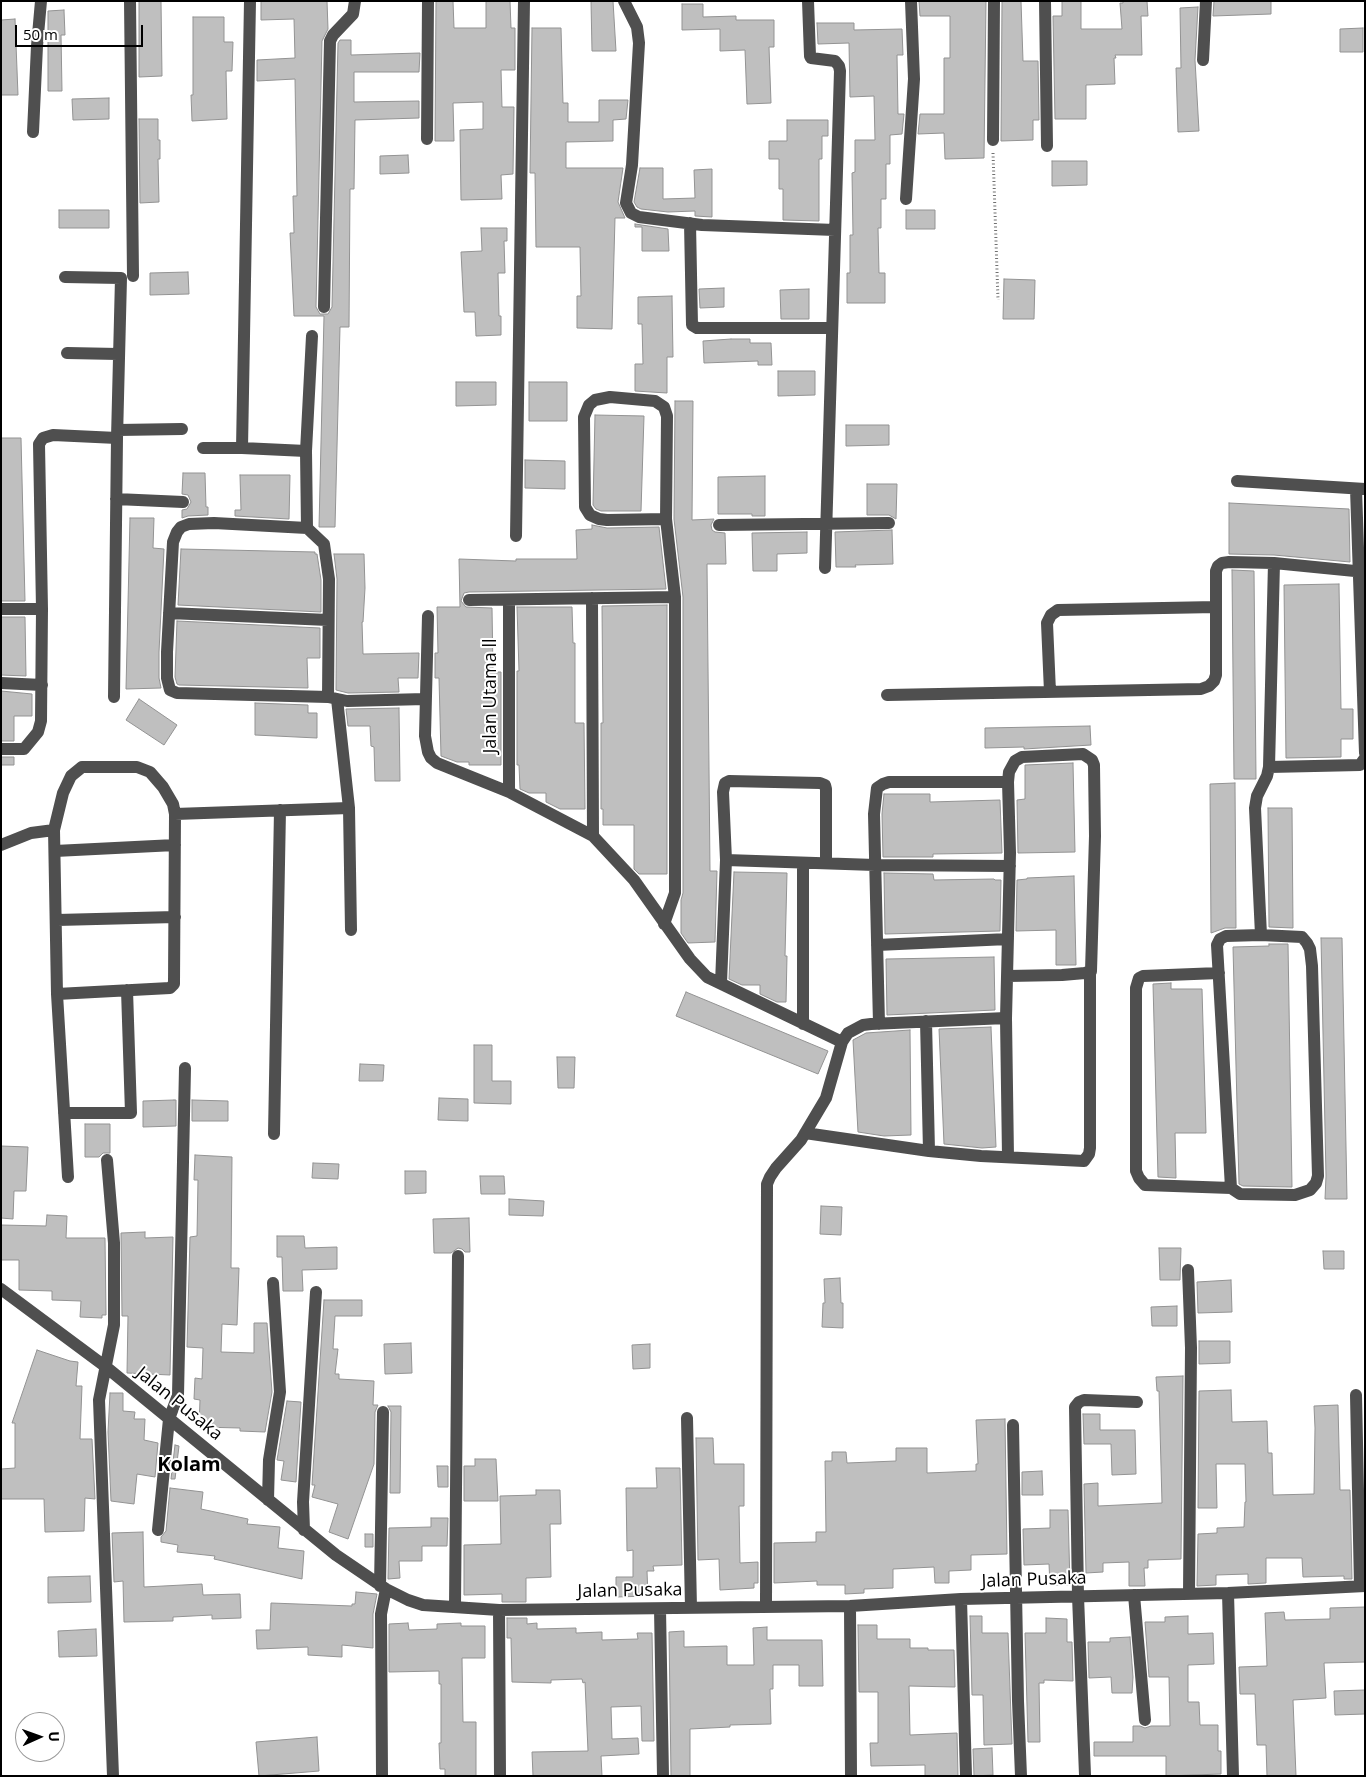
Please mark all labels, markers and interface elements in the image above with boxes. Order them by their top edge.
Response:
scale bar [18,15,145,47]
text: 50 m [23,24,58,44]
street label: Jalan Utama ll [480,638,502,754]
street label: Jalan Pusaka [131,1363,227,1445]
district label: Kolam [157,1453,221,1477]
street label: Jalan Pusaka [981,1567,1087,1593]
street label: Jalan Pusaka [577,1579,683,1603]
north arrow [15,1712,65,1762]
text: U [45,1731,64,1742]

